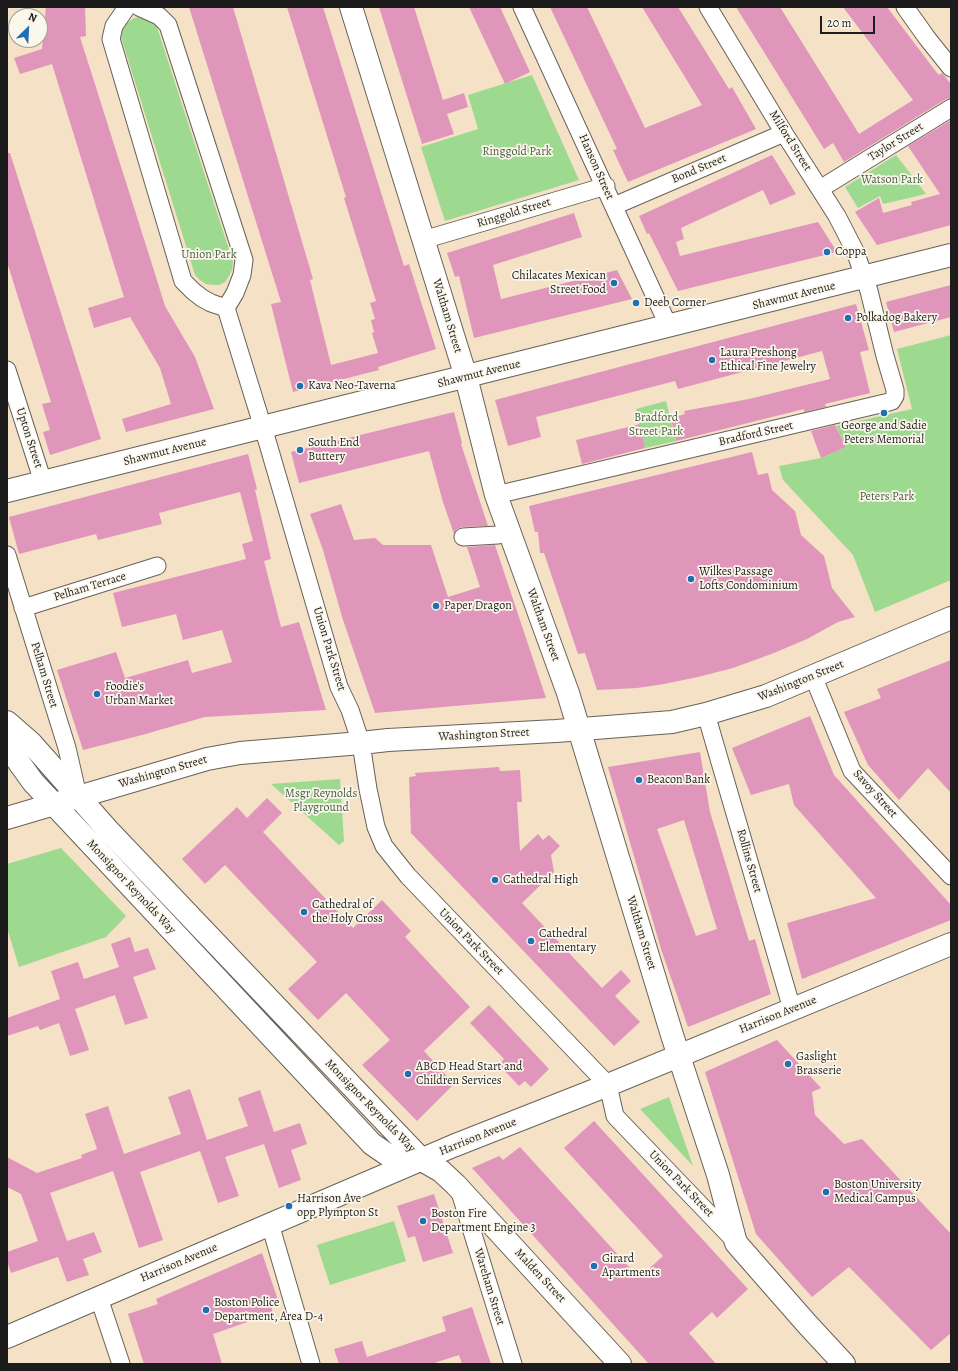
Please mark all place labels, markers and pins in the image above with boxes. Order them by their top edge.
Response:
place label: Coppa [835,245,867,259]
marker: Coppa [822,247,832,257]
place label: Chilacates Mexican Street Food [512,269,606,297]
marker: Chilacates Mexican Street Food [609,278,619,288]
place label: Deeb Corner [644,296,706,310]
marker: Deeb Corner [631,298,641,308]
place label: Polkadog Bakery [856,311,937,325]
marker: Polkadog Bakery [843,313,853,323]
place label: Laura Preshong Ethical Fine Jewelry [720,346,816,374]
marker: Laura Preshong Ethical Fine Jewelry [707,355,717,365]
place label: Kava Neo-Taverna [308,379,396,393]
marker: Kava Neo-Taverna [295,381,305,391]
marker: George and Sadie Peters Memorial [879,408,889,418]
place label: George and Sadie Peters Memorial [841,419,927,447]
place label: South End Buttery [308,436,359,464]
marker: South End Buttery [295,445,305,455]
place label: Wilkes Passage Lofts Condominium [699,565,798,593]
marker: Wilkes Passage Lofts Condominium [686,574,696,584]
place label: Paper Dragon [444,599,512,613]
marker: Paper Dragon [431,601,441,611]
place label: Foodie's Urban Market [105,680,173,708]
marker: Foodie's Urban Market [92,689,102,699]
place label: Beacon Bank [647,773,710,787]
marker: Beacon Bank [634,775,644,785]
place label: Cathedral High [503,873,578,887]
marker: Cathedral High [490,875,500,885]
place label: Cathedral of the Holy Cross [312,898,383,926]
marker: Cathedral of the Holy Cross [299,907,309,917]
place label: Cathedral Elementary [539,927,596,955]
marker: Cathedral Elementary [526,936,536,946]
place label: Gaslight Brasserie [796,1050,841,1078]
marker: Gaslight Brasserie [783,1059,793,1069]
place label: ABCD Head Start and Children Services [416,1060,523,1088]
marker: ABCD Head Start and Children Services [403,1069,413,1079]
place label: Boston University Medical Campus [834,1178,921,1206]
marker: Boston University Medical Campus [821,1187,831,1197]
place label: Harrison Ave opp Plympton St [297,1192,378,1220]
marker: Harrison Ave opp Plympton St [284,1201,294,1211]
place label: Boston Fire Department Engine 3 [431,1207,536,1235]
marker: Boston Fire Department Engine 3 [418,1216,428,1226]
place label: Girard Apartments [602,1252,660,1280]
marker: Girard Apartments [589,1261,599,1271]
place label: Boston Police Department, Area D-4 [214,1296,323,1324]
marker: Boston Police Department, Area D-4 [201,1305,211,1315]

